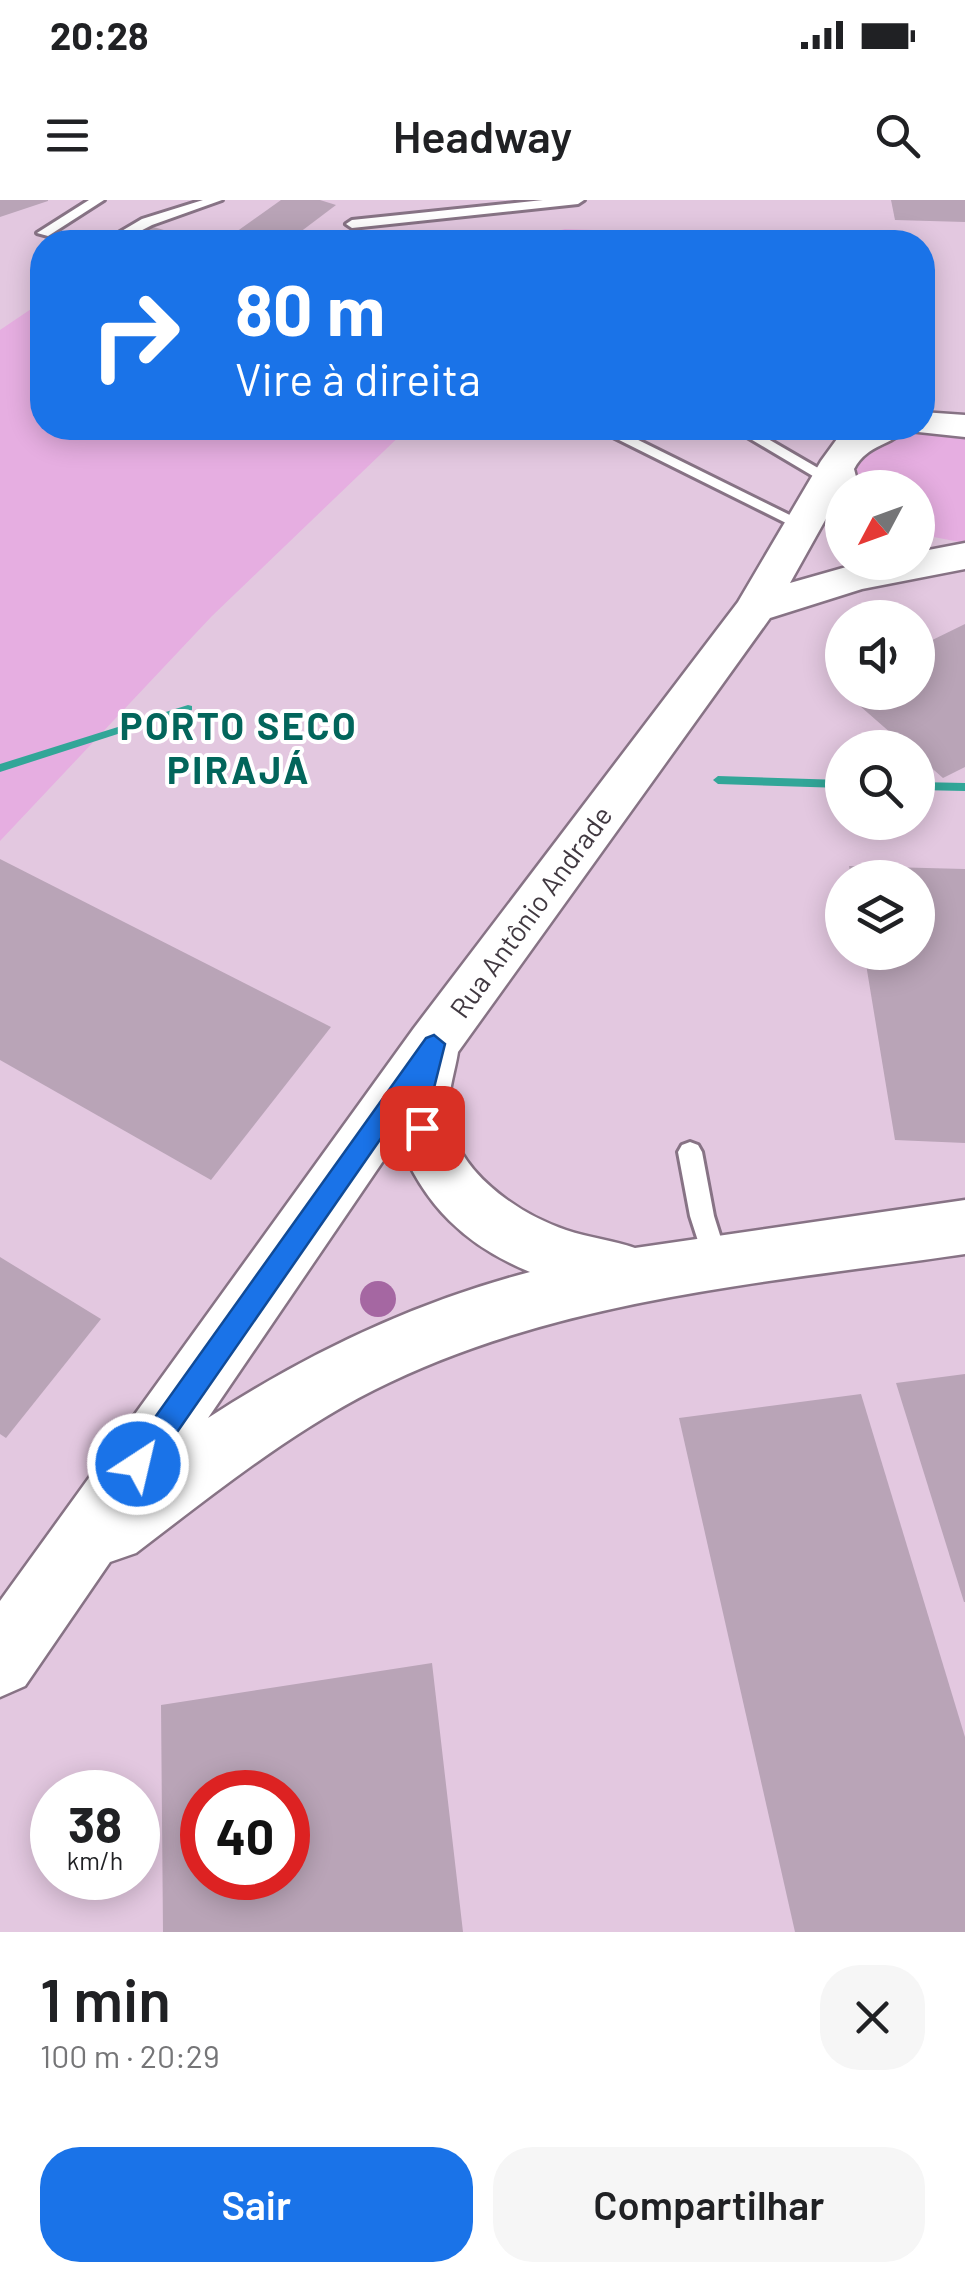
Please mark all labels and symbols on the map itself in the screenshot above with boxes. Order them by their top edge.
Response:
north arrow [825,470,935,580]
district label: PORTO SECO PIRAJÁ [120,702,358,792]
street label: Rua Antônio Andrade [442,799,619,1024]
pin [380,1086,465,1171]
position arrow [86,1412,190,1516]
speed limit sign: 40 [180,1770,310,1900]

